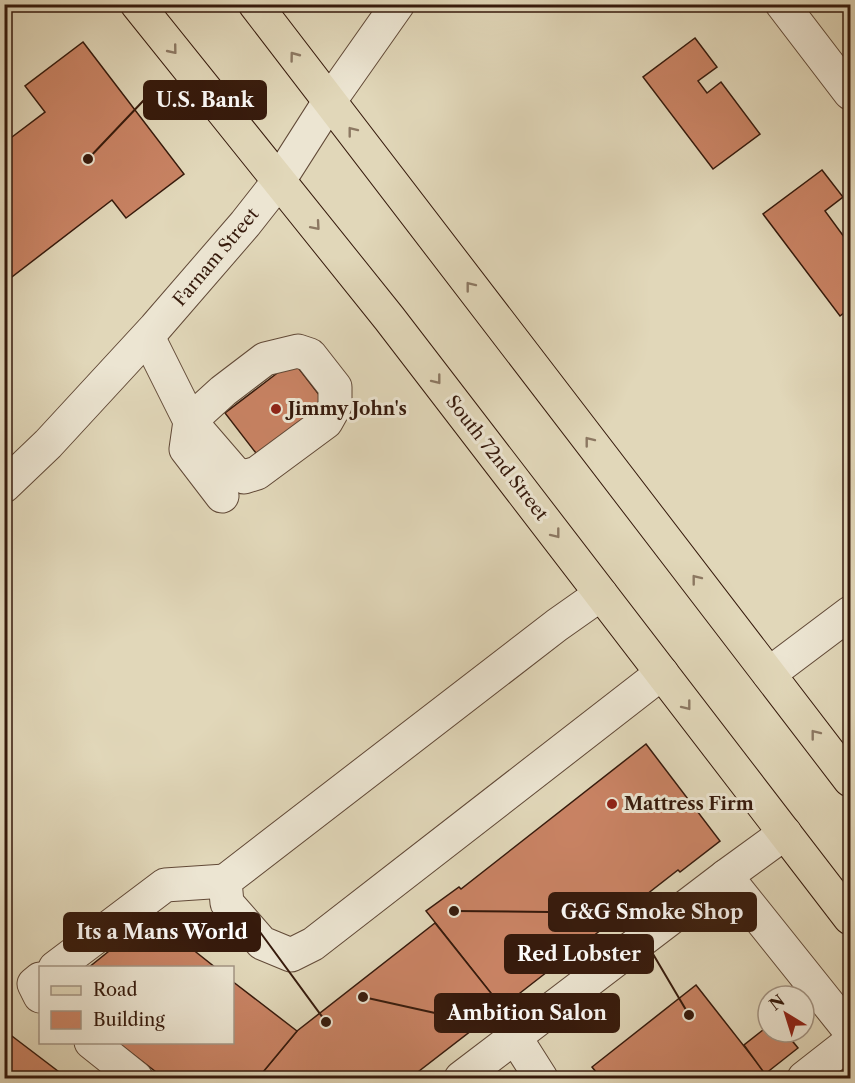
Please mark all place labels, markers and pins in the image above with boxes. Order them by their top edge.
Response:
callout: U.S. Bank [144,81,266,119]
place label: Jimmy John's [285,398,407,420]
marker: Jimmy John's [269,402,283,416]
place label: Mattress Firm [624,793,754,815]
marker: Mattress Firm [605,797,619,811]
callout: G&G Smoke Shop [549,893,756,931]
callout: Its a Mans World [64,913,260,951]
callout: Red Lobster [505,935,653,973]
callout: Ambition Salon [435,994,619,1032]

